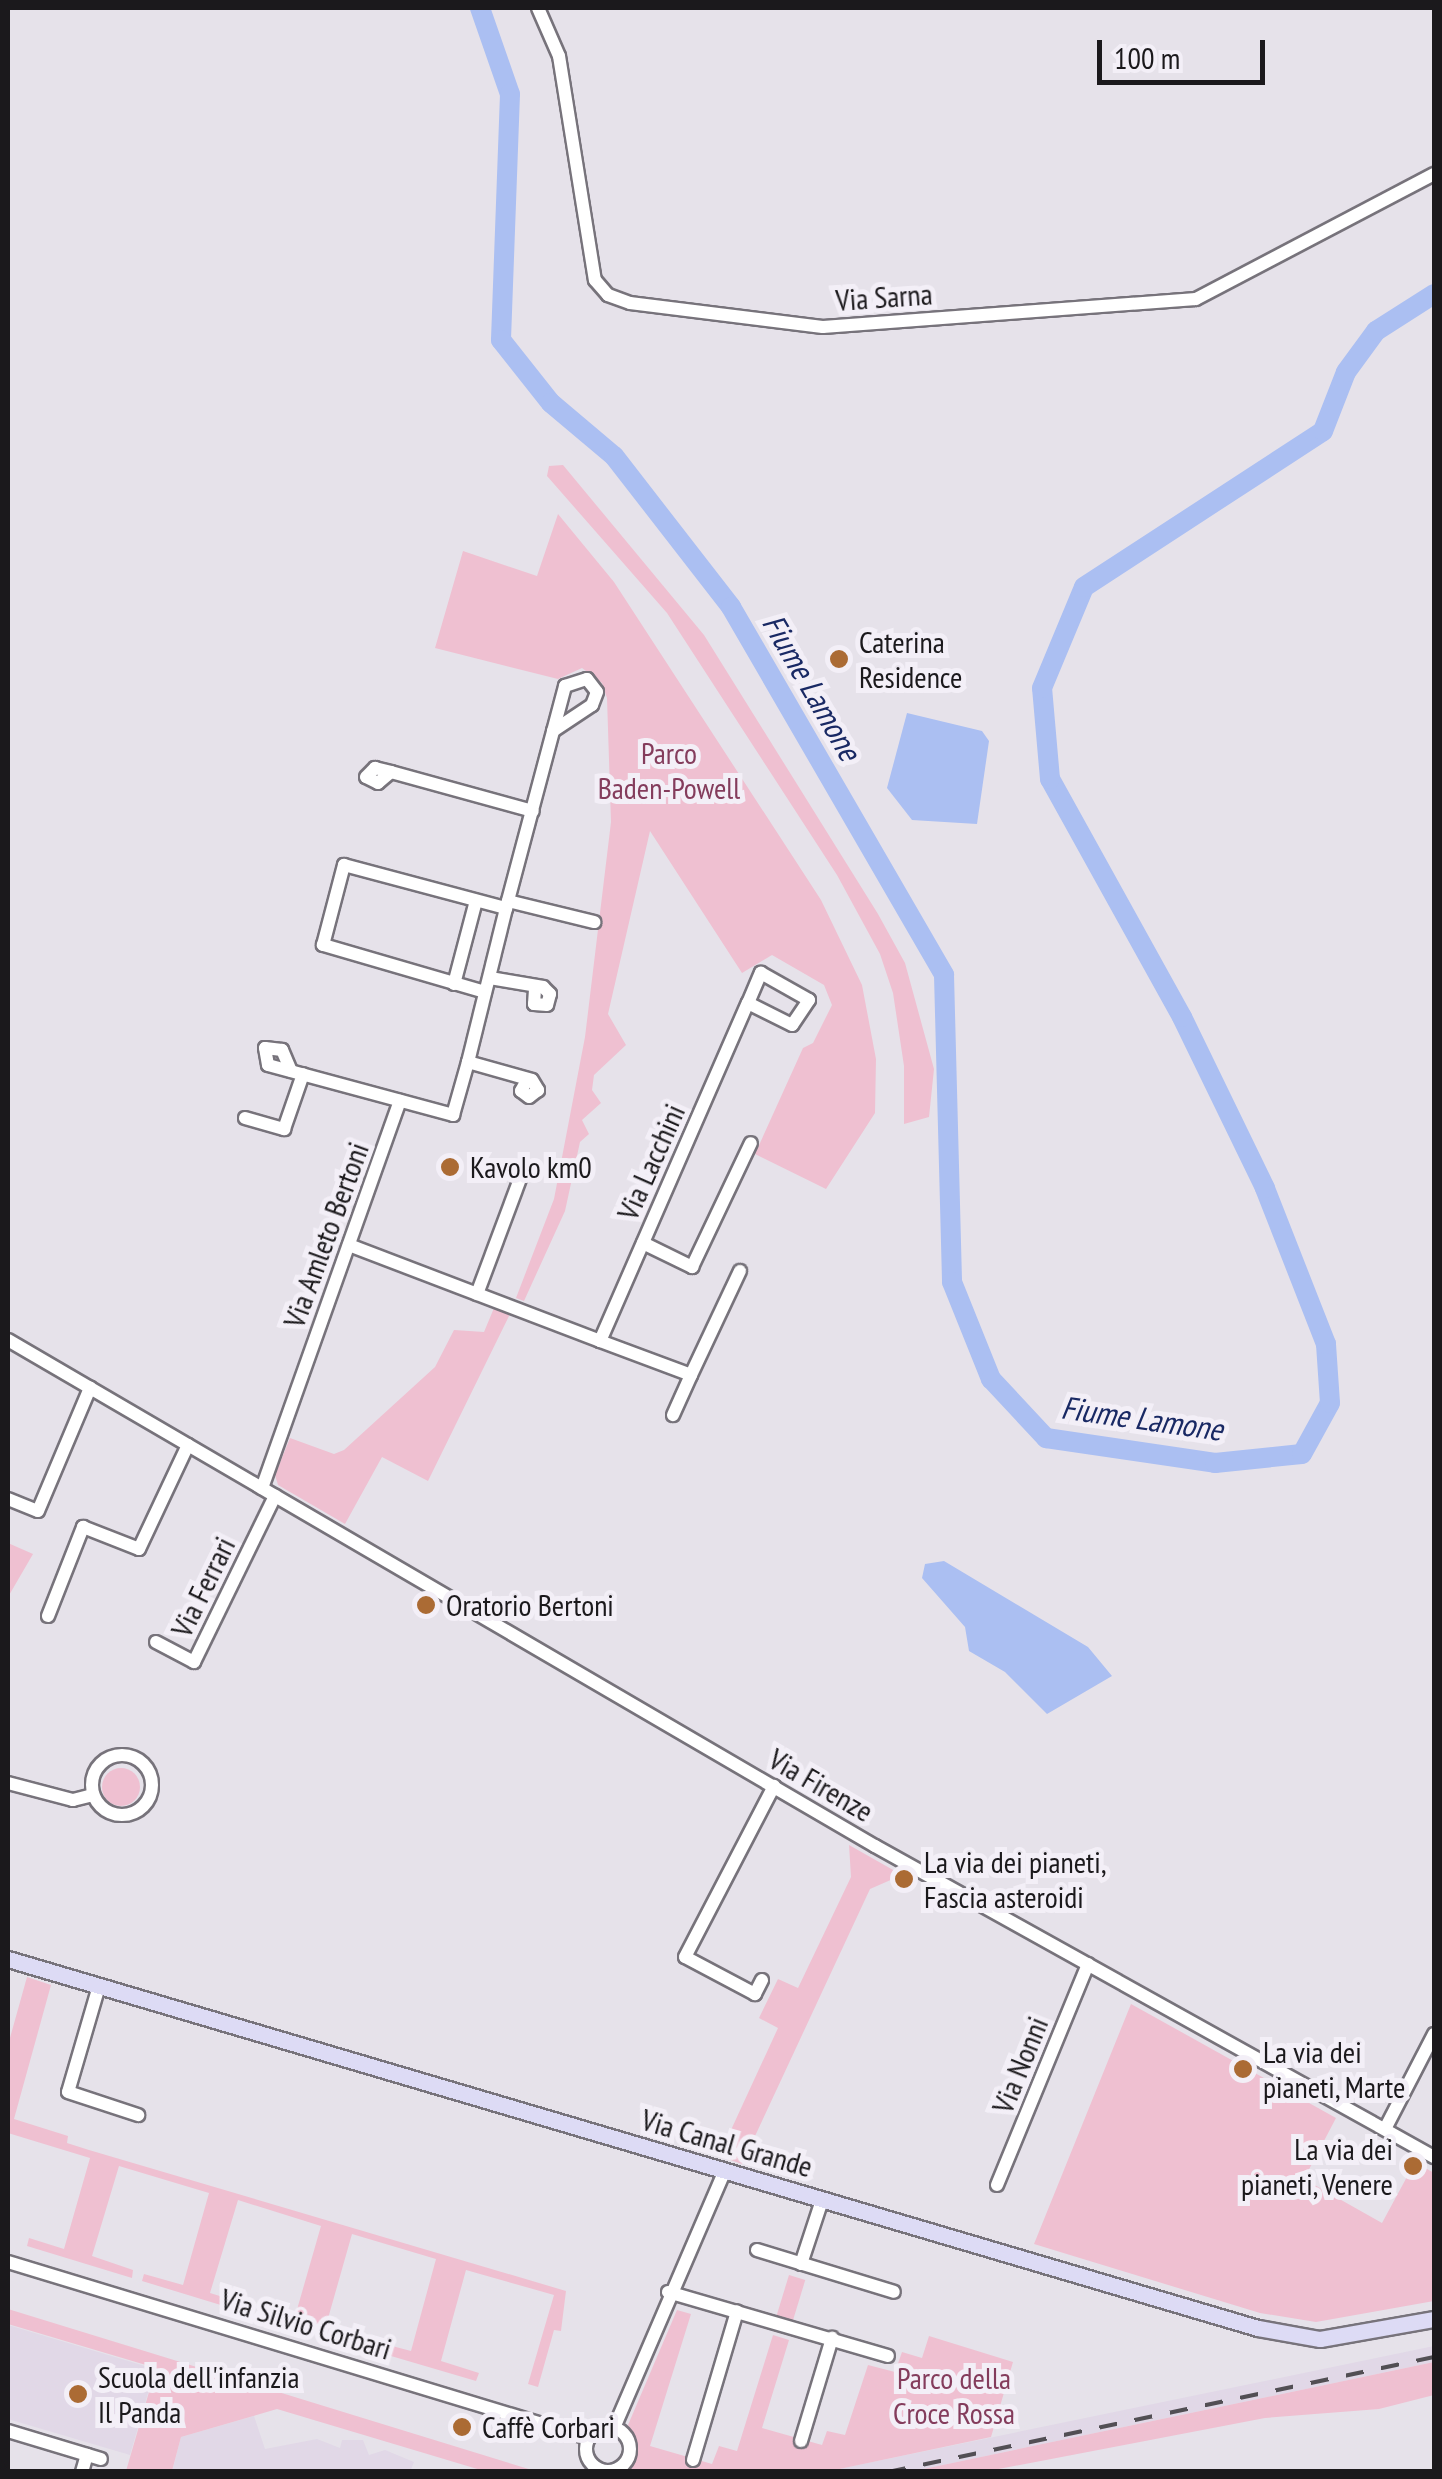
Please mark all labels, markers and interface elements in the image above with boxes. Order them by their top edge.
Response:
scale bar [1102,20,1270,82]
text: 100 m [1114,38,1180,77]
street label: Via Sarna [834,276,934,318]
water label: Fiume Lamone [755,607,869,767]
place label: Caterina Residence [859,624,962,694]
marker: Caterina Residence [828,648,850,670]
park label: Parco Baden-Powell [598,735,740,806]
street label: Via Lacchini [610,1098,692,1226]
street label: Via Amleto Bertoni [276,1137,376,1333]
place label: Kavolo km0 [470,1149,592,1185]
marker: Kavolo km0 [439,1156,461,1178]
water label: Fiume Lamone [1059,1388,1225,1448]
street label: Via Ferrari [163,1531,243,1643]
place label: Oratorio Bertoni [446,1587,614,1623]
marker: Oratorio Bertoni [415,1594,437,1616]
street label: Via Firenze [763,1741,879,1829]
place label: La via dei pianeti, Fascia asteroidi [924,1844,1107,1914]
marker: La via dei pianeti, Fascia asteroidi [893,1868,915,1890]
street label: Via Nonni [984,2012,1056,2118]
place label: La via dei pianeti, Marte [1263,2034,1407,2104]
marker: La via dei pianeti, Marte [1232,2058,1254,2080]
street label: Via Canal Grande [637,2101,817,2185]
place label: La via dei pianeti, Venere [1238,2131,1393,2202]
marker: La via dei pianeti, Venere [1402,2155,1424,2177]
street label: Via Silvio Corbari [216,2281,396,2367]
place label: Scuola dell'infanzia Il Panda [98,2359,300,2430]
park label: Parco della Croce Rossa [893,2360,1015,2430]
marker: Scuola dell'infanzia Il Panda [67,2383,89,2405]
place label: Caffè Corbari [482,2409,615,2445]
marker: Caffè Corbari [451,2416,473,2438]

